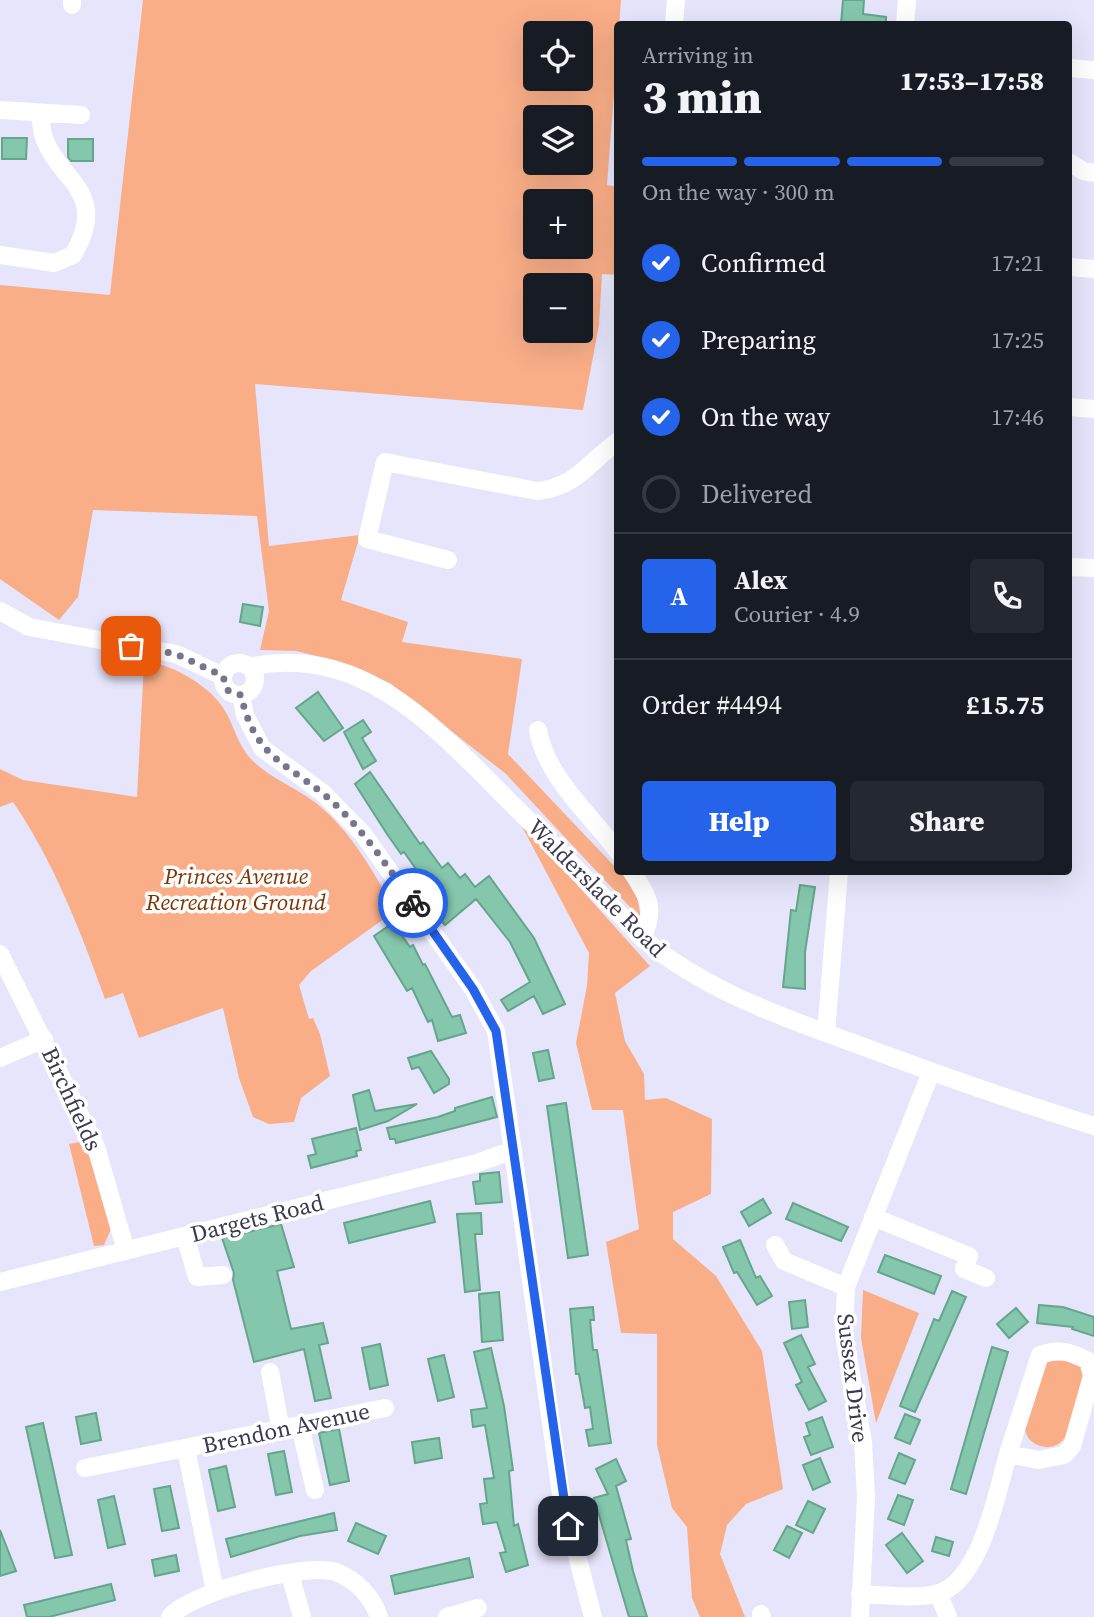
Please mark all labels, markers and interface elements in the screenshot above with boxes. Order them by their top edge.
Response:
map controls [523,21,593,343]
button: locate [523,21,593,91]
text: Arriving in [642,39,754,71]
text: 17:53–17:58 [900,63,1044,99]
text: 3 min [642,65,762,128]
button: layers [523,105,593,175]
text: On the way · 300 m [642,176,835,208]
button: + [523,189,593,259]
icon: check [642,244,680,282]
text: Confirmed [701,245,826,281]
text: 17:21 [991,247,1044,279]
button: − [523,273,593,343]
icon: check [642,321,680,359]
text: Preparing [701,322,816,358]
text: 17:25 [991,324,1044,356]
icon: check [642,398,680,436]
text: On the way [701,399,830,435]
text: 17:46 [991,401,1044,433]
text: Delivered [701,476,812,512]
button: phone [970,559,1044,633]
text: Alex [734,562,788,598]
text: A [670,578,688,614]
text: Courier · 4.9 [734,598,860,630]
pin [101,616,161,676]
icon: bag [112,627,150,665]
text: Order #4494 [642,687,782,723]
text: £15.75 [966,687,1044,723]
button: Help [642,781,836,861]
button: Share [850,781,1044,861]
street label: Walderslade Road [521,812,673,964]
park label: Princes Avenue Recreation Ground [145,860,326,918]
courier [378,868,448,938]
icon: bike [394,884,432,922]
street label: Birchfields [34,1042,110,1156]
street label: Dargets Road [187,1186,327,1250]
street label: Sussex Drive [829,1312,877,1444]
street label: Brendon Avenue [199,1395,373,1461]
pin [538,1496,598,1556]
icon: home [549,1507,587,1545]

